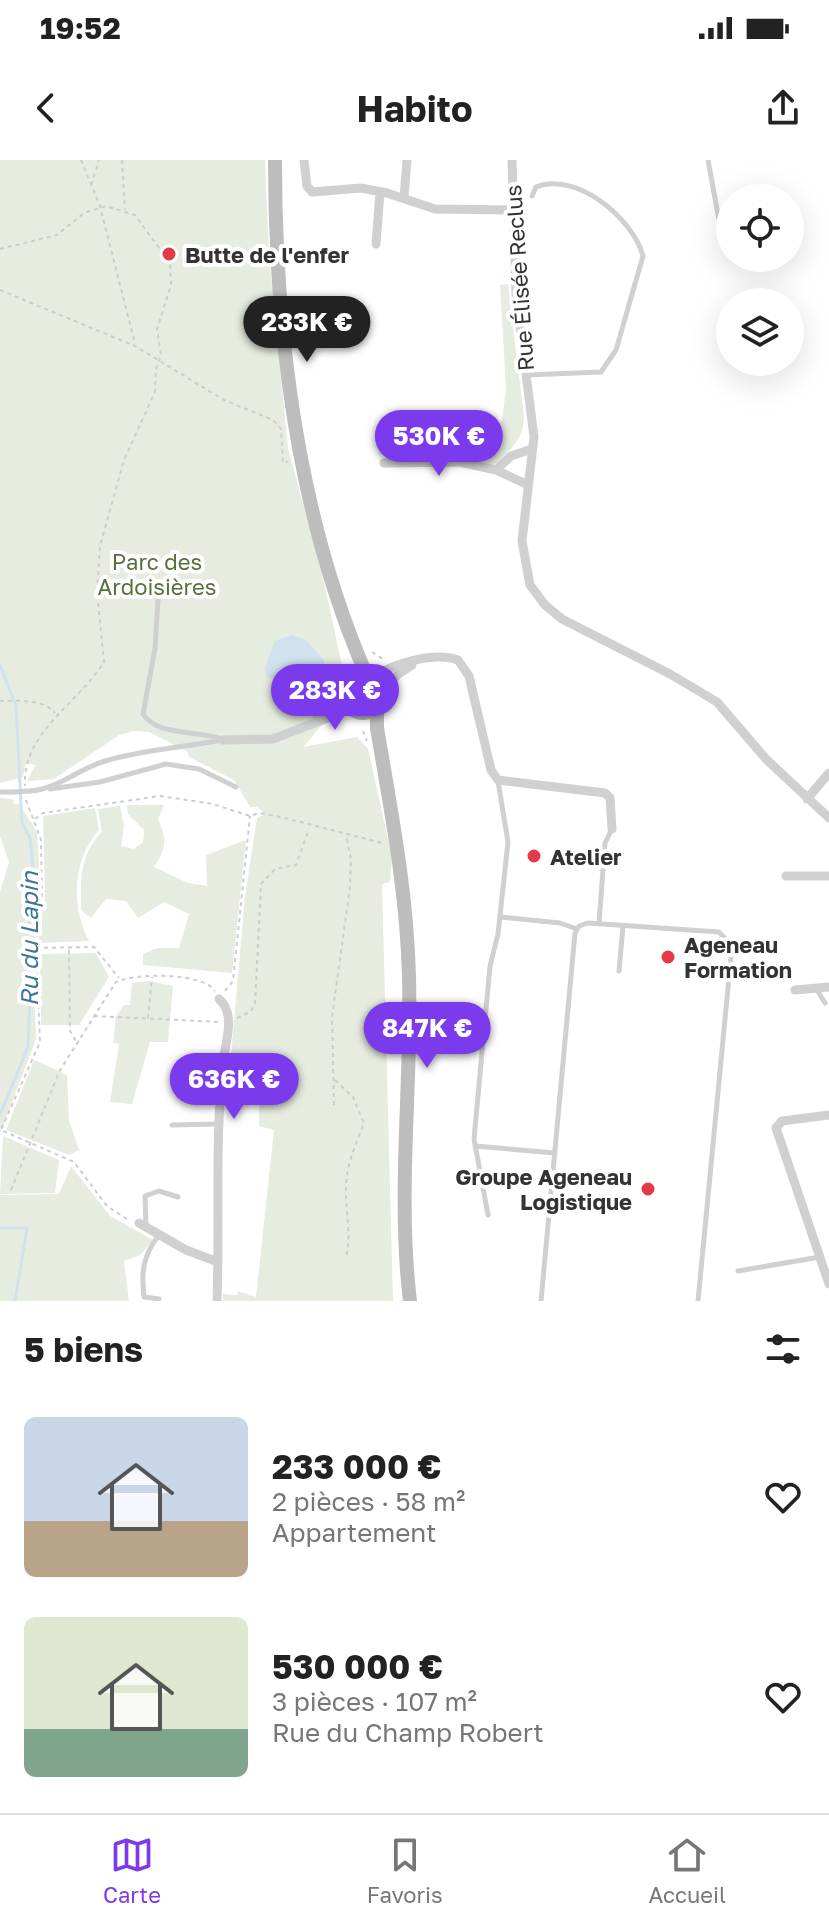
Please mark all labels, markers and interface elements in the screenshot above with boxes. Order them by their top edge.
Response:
text: 19:52 [40,10,121,46]
icon: back [24,86,68,130]
icon: share [761,86,805,130]
text: Habito [356,87,473,130]
street label: Rue Élisée Reclus [499,184,539,372]
map controls [716,184,804,376]
button: locate [716,184,804,272]
place label: Butte de l'enfer [185,241,349,268]
marker: Butte de l'enfer [160,245,178,263]
button: layers [716,288,804,376]
pin: 233K € [242,296,372,364]
text: 233K € [261,306,353,337]
pin: 530K € [374,410,504,478]
text: 530K € [393,420,485,451]
park label: Parc des Ardoisières [98,548,216,600]
pin: 283K € [270,664,400,732]
text: 283K € [289,674,381,705]
place label: Atelier [550,843,622,870]
marker: Atelier [525,847,543,865]
water label: Ru du Lapin [14,870,43,1007]
place label: Ageneau Formation [684,931,792,983]
marker: Ageneau Formation [659,948,677,966]
pin: 847K € [362,1002,492,1070]
text: 847K € [382,1012,472,1043]
pin: 636K € [169,1053,299,1121]
text: 636K € [188,1063,280,1094]
place label: Groupe Ageneau Logistique [455,1163,632,1215]
marker: Groupe Ageneau Logistique [639,1180,657,1198]
icon: filters [761,1327,805,1371]
text: 5 biens [24,1329,143,1369]
text: 233 000 € [272,1446,442,1486]
icon: home [88,1449,184,1545]
icon: heart [761,1475,805,1519]
text: 2 pièces · 58 m² [272,1486,465,1517]
text: Appartement [272,1517,436,1548]
text: 530 000 € [272,1646,443,1686]
icon: home [88,1649,184,1745]
icon: heart [761,1675,805,1719]
text: 3 pièces · 107 m² [272,1686,477,1717]
text: Rue du Champ Robert [272,1717,544,1748]
tab: Carte [103,1833,161,1908]
tab: Favoris [367,1833,443,1908]
tab: Accueil [649,1833,726,1908]

